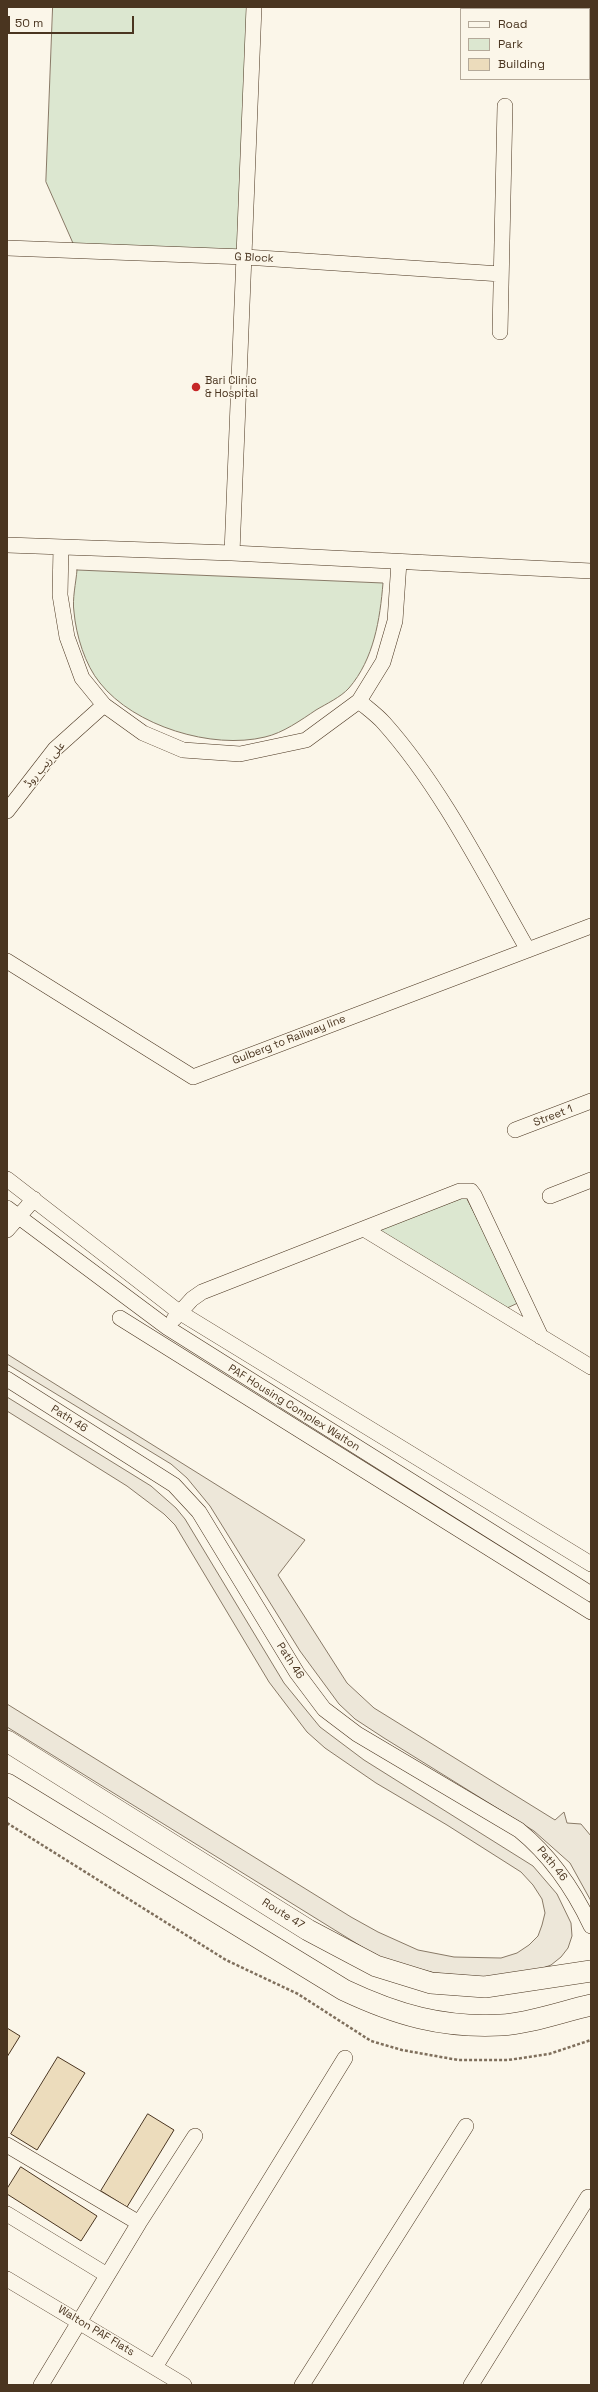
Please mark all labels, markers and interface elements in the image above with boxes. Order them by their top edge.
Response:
scale bar [10,8,136,34]
legend [460,8,590,80]
text: 50 m [15,15,43,31]
text: Road [498,16,527,32]
text: Park [498,36,523,52]
text: Building [498,56,545,72]
street label: G Block [234,250,274,266]
place label: Bari Clinic & Hospital [205,374,258,400]
marker: Bari Clinic & Hospital [190,381,202,393]
street label: علی زیب روڈ [22,739,68,791]
street label: Gulberg to Railway line [230,1012,348,1068]
street label: Street 1 [531,1102,575,1130]
street label: PAF Housing Complex Walton [226,1362,362,1454]
street label: Path 46 [48,1403,90,1435]
street label: Path 46 [273,1640,307,1682]
street label: Path 46 [534,1844,570,1884]
street label: Route 47 [259,1896,307,1932]
street label: Walton PAF Flats [55,2303,137,2359]

